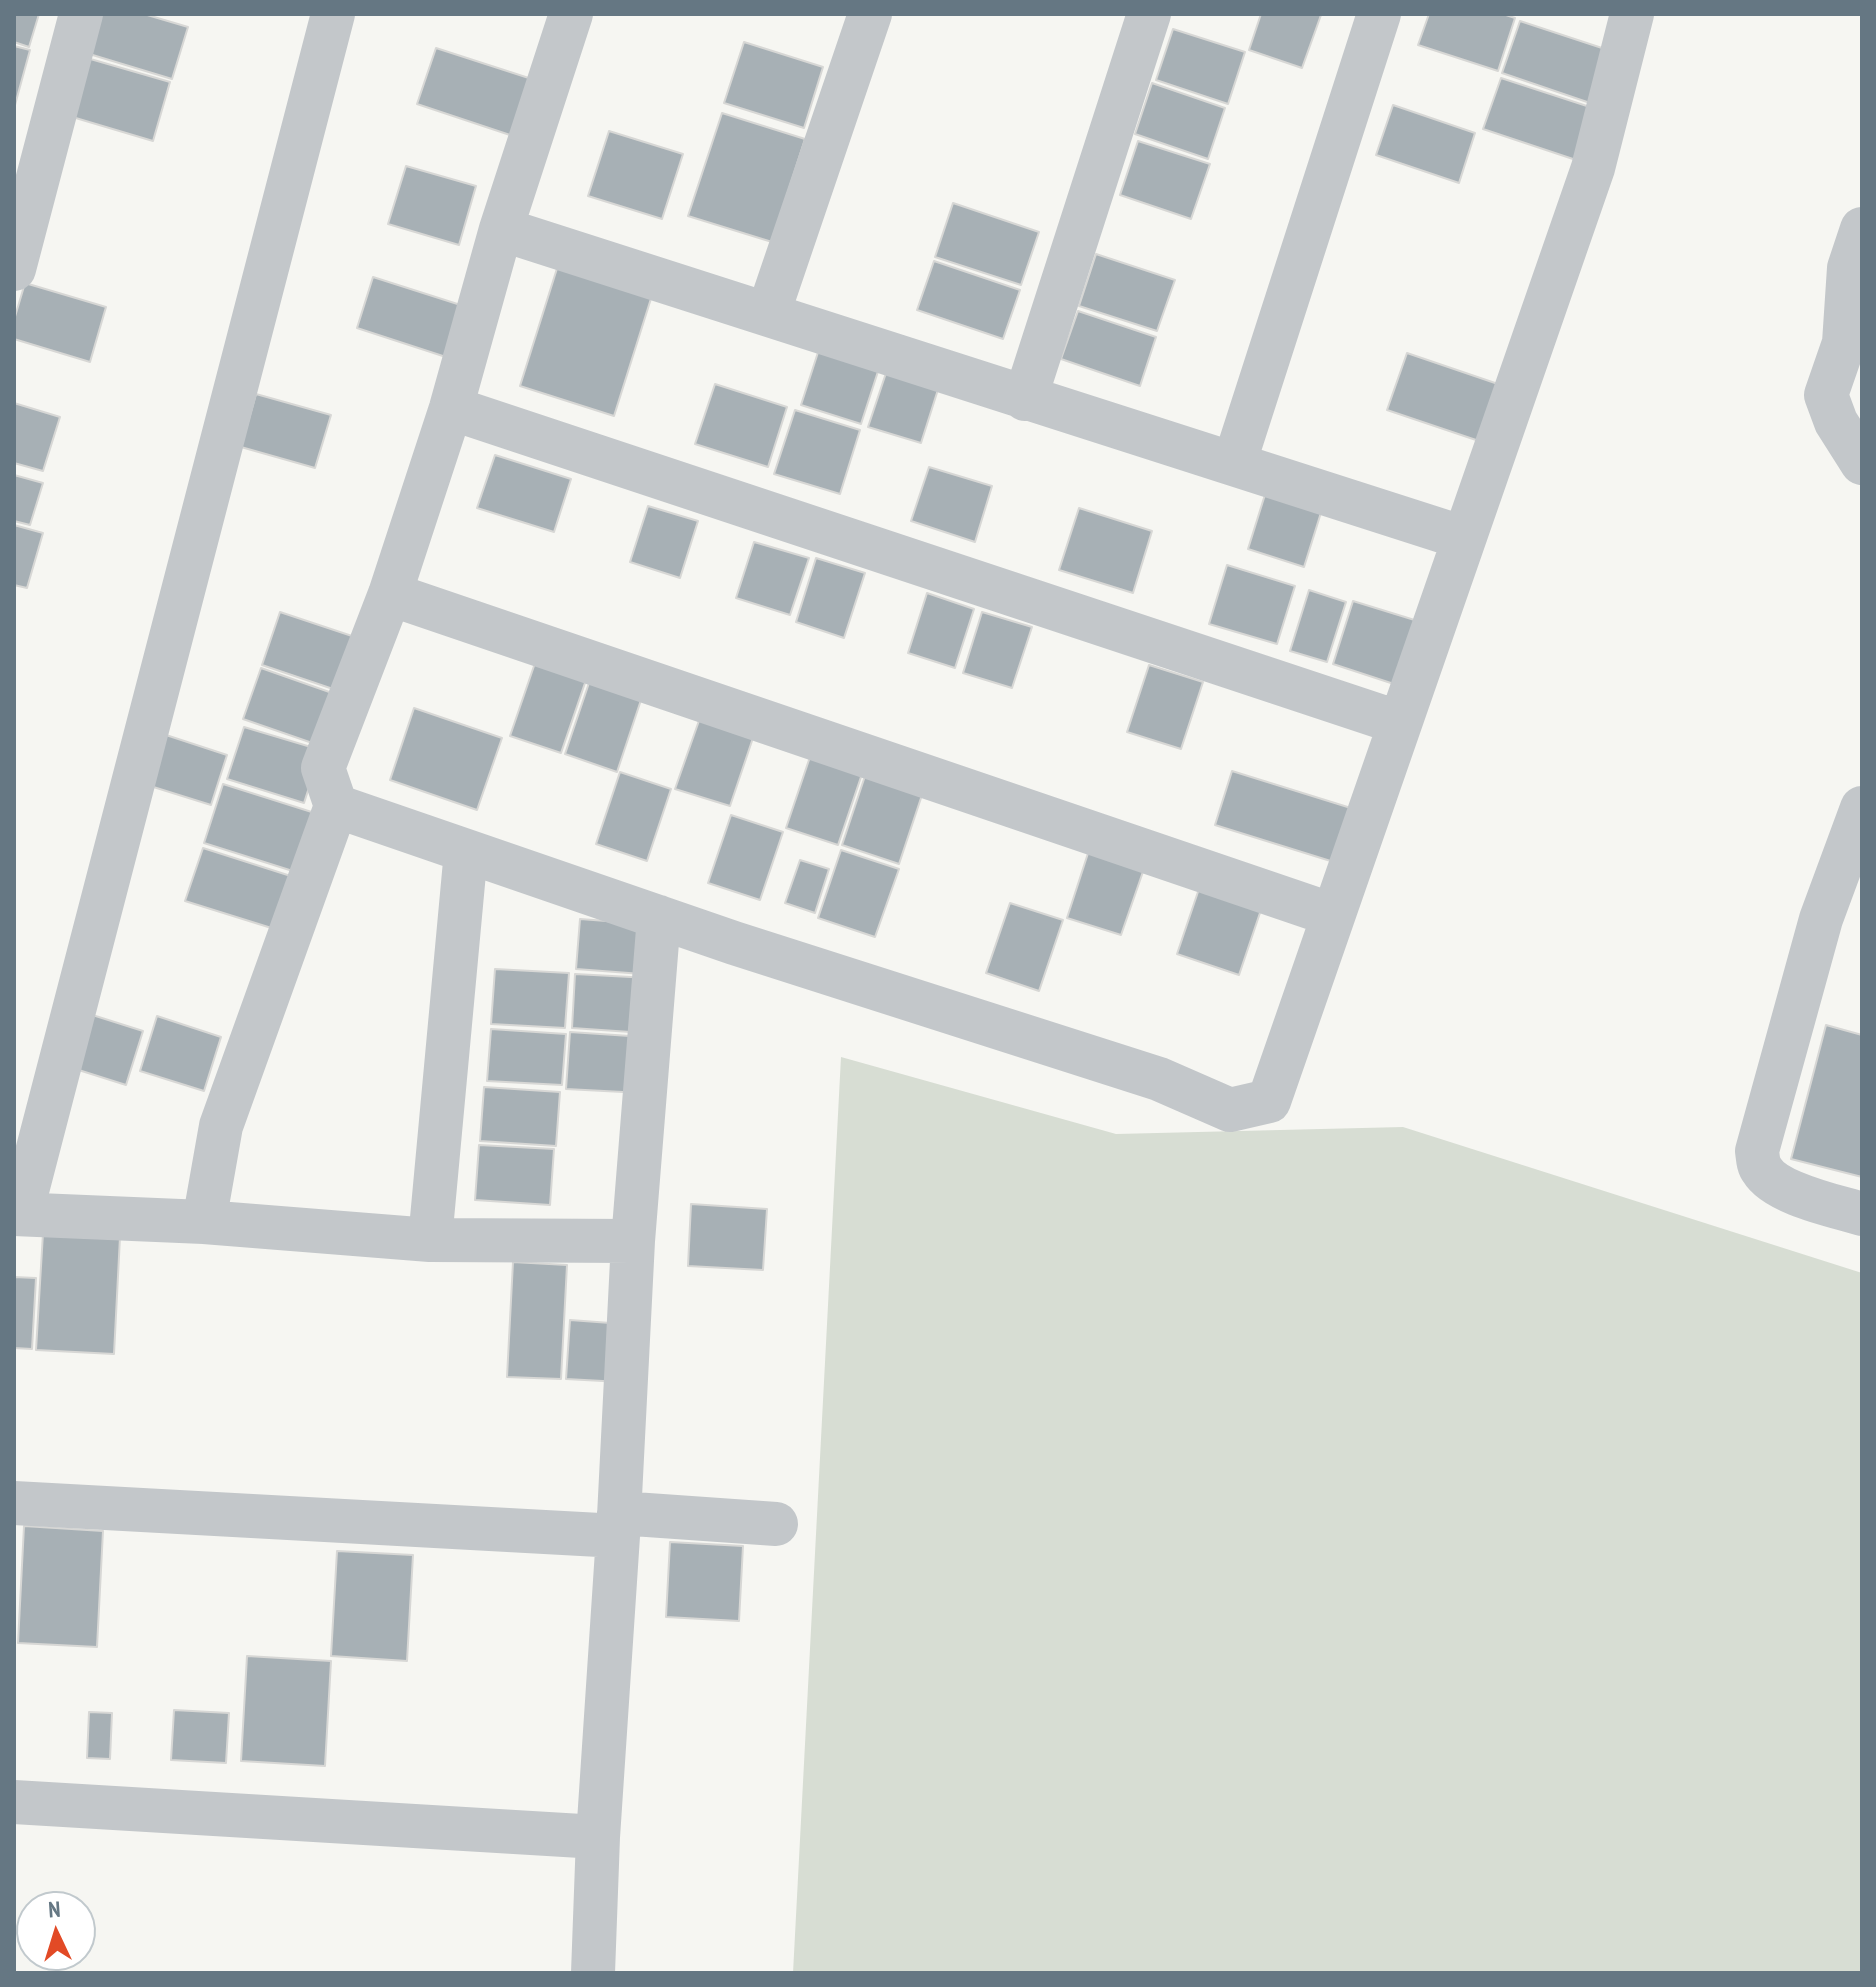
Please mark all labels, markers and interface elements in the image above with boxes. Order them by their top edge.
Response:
north arrow [16,1891,96,1971]
text: N [48,1895,61,1923]

